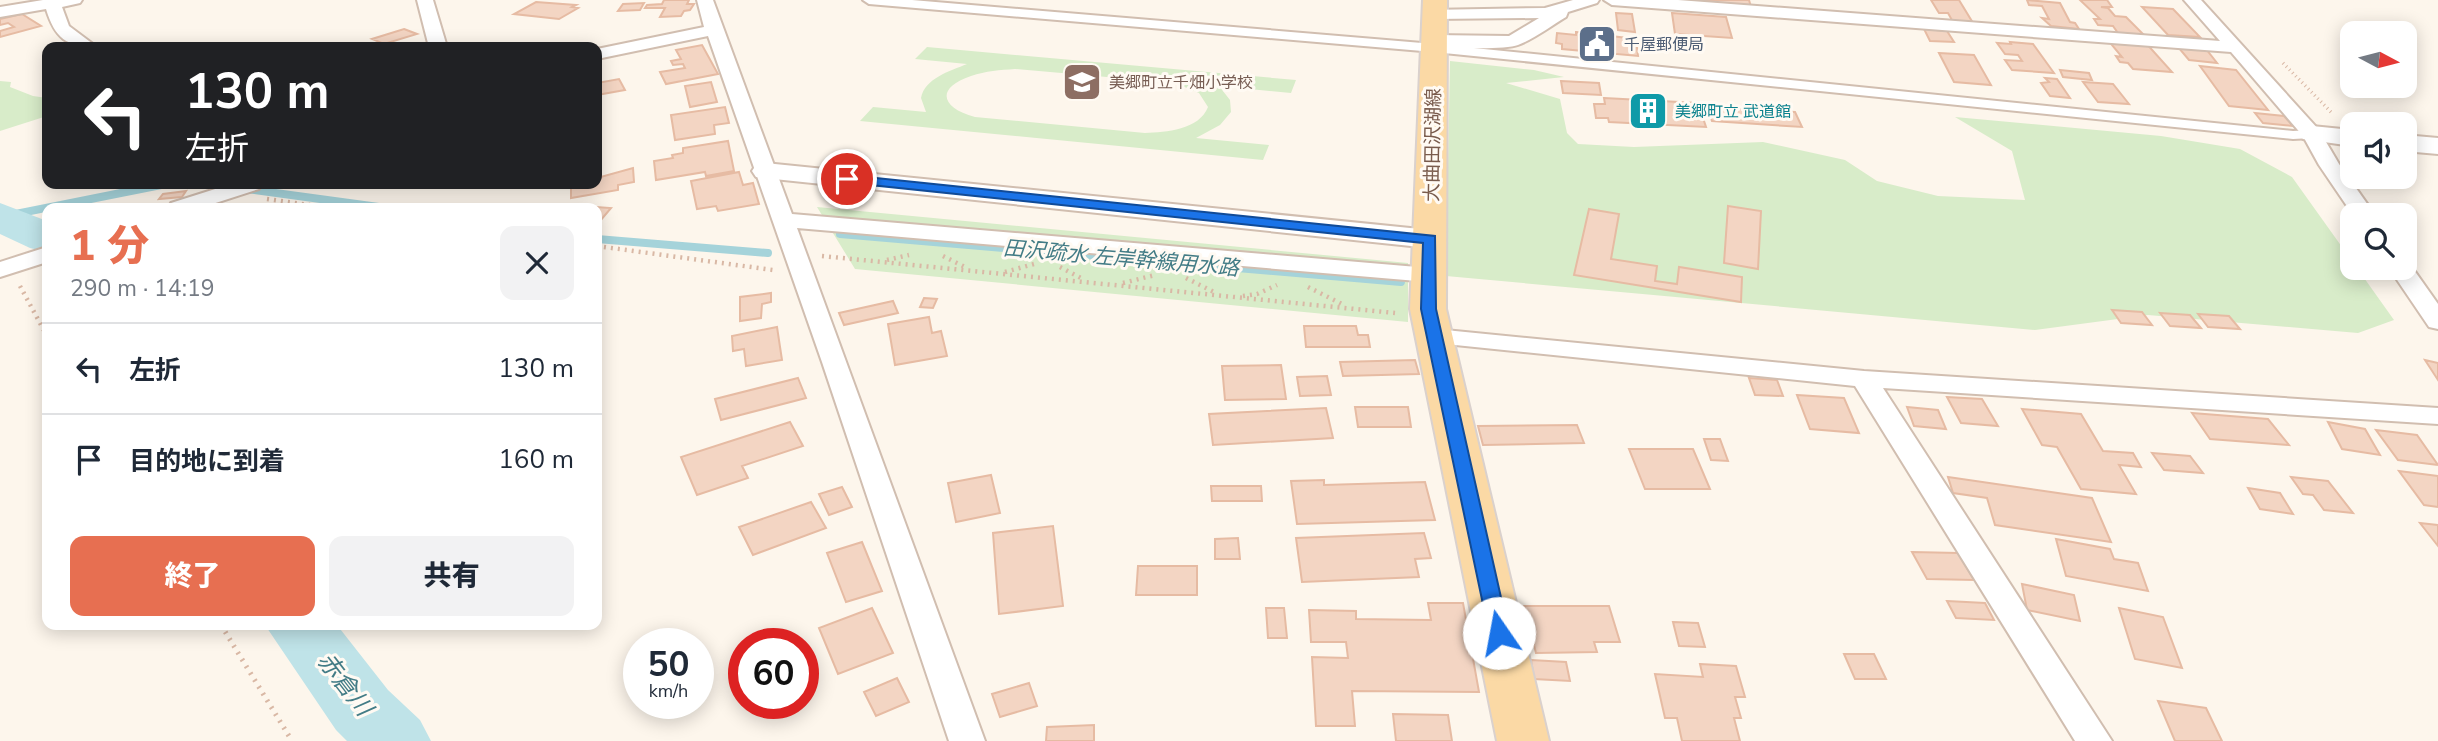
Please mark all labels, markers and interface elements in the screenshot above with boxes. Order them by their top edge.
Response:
north arrow [2340,21,2417,98]
map controls [2340,21,2417,280]
public building icon: 千屋郵便局 [1576,23,1618,65]
place label: 千屋郵便局 [1624,34,1704,56]
text: 130 m [185,58,329,125]
school or university icon: 美郷町立千畑小学校 [1061,61,1103,103]
icon: left [70,70,161,161]
place label: 美郷町立千畑小学校 [1109,72,1253,94]
street label: 大曲田沢湖線 [1419,88,1447,202]
building icon: 美郷町立 武道館 [1627,90,1669,132]
place label: 美郷町立 武道館 [1675,101,1791,123]
button: sound [2340,112,2417,189]
text: 左折 [185,127,249,170]
pin [817,149,877,209]
icon: arrive [828,160,866,198]
button: search [2340,203,2417,280]
text: 1 分 [70,218,149,275]
button: close [500,226,574,300]
water label: 田沢疏水 左岸幹線用水路 [1002,234,1242,282]
text: 290 m · 14:19 [70,273,215,304]
icon: left [70,350,108,388]
text: 130 m [498,351,574,386]
text: 左折 [129,353,181,388]
icon: arrive [70,441,108,479]
text: 160 m [498,442,574,477]
text: 目的地に到着 [129,444,285,479]
button: 終了 [70,536,315,616]
button: 共有 [329,536,574,616]
position arrow [1462,596,1536,670]
speed limit sign: 60 [728,628,819,719]
text: 50 [647,641,690,688]
water label: 赤倉川 [310,646,382,725]
text: km/h [649,679,688,703]

